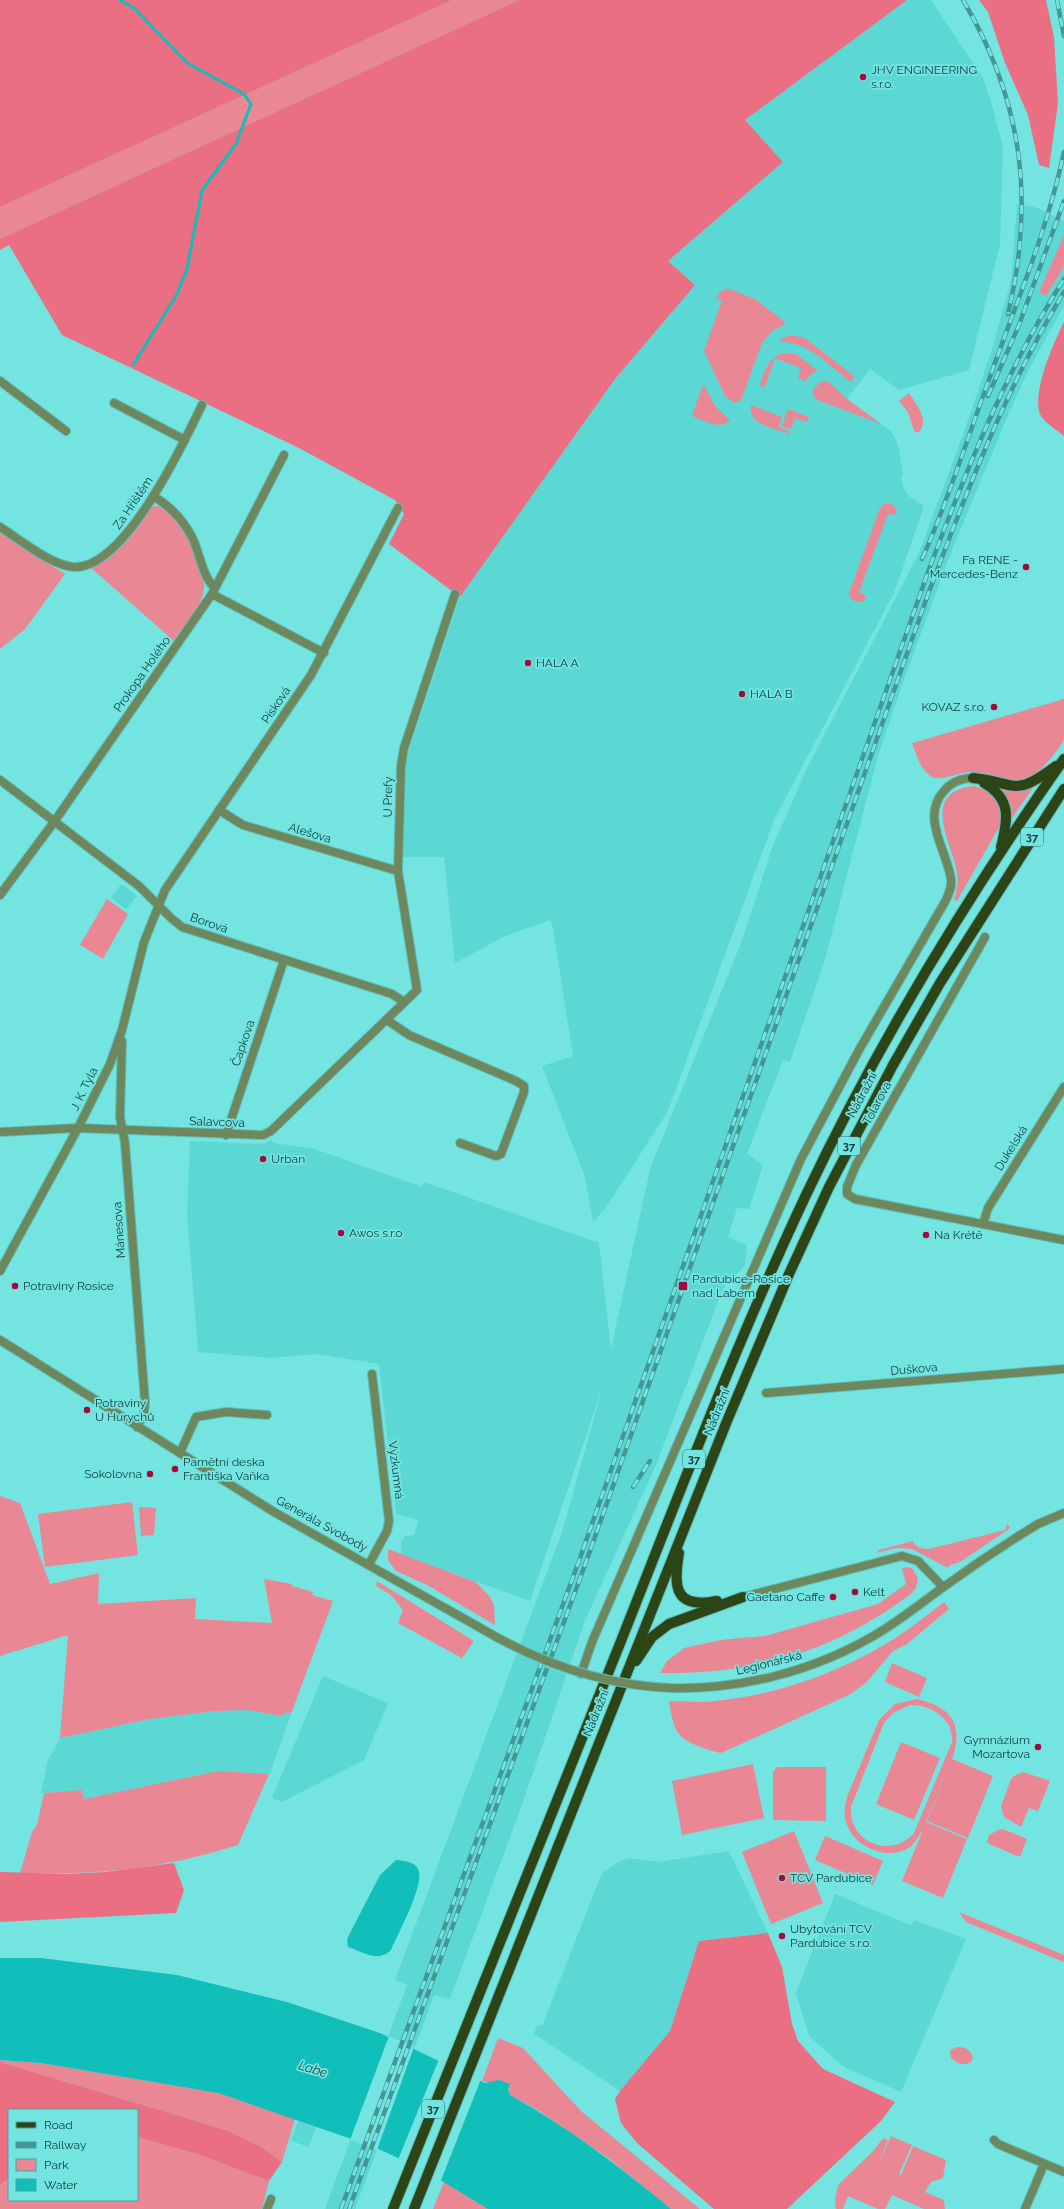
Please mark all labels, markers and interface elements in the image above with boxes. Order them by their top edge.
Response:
place label: JHV ENGINEERING s.r.o. [871,63,977,91]
marker: JHV ENGINEERING s.r.o. [858,72,868,82]
street label: Za Hřištěm [110,474,156,532]
place label: Fa RENE - Mercedes-Benz [930,553,1018,581]
marker: Fa RENE - Mercedes-Benz [1021,562,1031,572]
street label: Prokopa Holého [111,633,173,715]
place label: HALA A [536,656,579,670]
marker: HALA A [523,658,533,668]
street label: Písková [259,684,293,726]
place label: HALA B [750,687,793,701]
marker: HALA B [737,689,747,699]
place label: KOVAZ s.r.o. [922,700,986,714]
marker: KOVAZ s.r.o. [989,702,999,712]
street label: U Prefy [381,776,395,818]
street label: Alešova [287,820,333,846]
road number: 37 [1021,828,1043,846]
street label: Borová [188,910,230,936]
street label: Čapkova [229,1018,257,1068]
street label: J. K. Tyla [68,1065,100,1113]
street label: Nádražní [844,1070,880,1120]
street label: Tolarova [860,1079,894,1127]
street label: Salavcova [189,1114,245,1130]
street label: Dukelská [992,1123,1030,1173]
road number: 37 [838,1137,860,1155]
place label: Urban [271,1152,305,1166]
marker: Urban [258,1154,268,1164]
street label: Mánesova [110,1201,128,1259]
place label: Awos s.r.o [349,1226,403,1240]
marker: Awos s.r.o [336,1228,346,1238]
place label: Na Krétě [934,1228,983,1242]
marker: Na Krétě [921,1230,931,1240]
place label: Pardubice-Rosice nad Labem [692,1272,790,1300]
place label: Potraviny Rosice [23,1279,114,1293]
marker: Pardubice-Rosice nad Labem [677,1280,689,1292]
marker: Potraviny Rosice [10,1281,20,1291]
street label: Duškova [890,1360,938,1378]
street label: Nádražní [701,1386,733,1438]
place label: Potraviny U Hurychů [95,1396,154,1424]
marker: Potraviny U Hurychů [82,1405,92,1415]
street label: Výzkumná [385,1440,407,1500]
road number: 37 [683,1450,705,1468]
place label: Pamětní deska Františka Vaňka [183,1455,269,1483]
marker: Pamětní deska Františka Vaňka [170,1464,180,1474]
place label: Sokolovna [84,1467,142,1481]
marker: Sokolovna [145,1469,155,1479]
street label: Generála Svobody [274,1493,371,1555]
place label: Kelt [863,1585,885,1599]
marker: Kelt [850,1587,860,1597]
place label: Gaetano Caffe [747,1590,825,1604]
marker: Gaetano Caffe [828,1592,838,1602]
street label: Legionářská [735,1648,803,1678]
street label: Nádražní [580,1687,612,1739]
place label: Gymnázium Mozartova [964,1733,1030,1761]
marker: Gymnázium Mozartova [1033,1742,1043,1752]
place label: TCV Pardubice [790,1871,872,1885]
marker: TCV Pardubice [777,1873,787,1883]
place label: Ubytování TCV Pardubice s.r.o. [790,1922,872,1950]
marker: Ubytování TCV Pardubice s.r.o. [777,1931,787,1941]
water label: Labe [297,2058,329,2080]
road number: 37 [422,2100,444,2118]
legend [8,2109,138,2201]
text: Road [44,2118,73,2132]
text: Railway [44,2138,87,2152]
text: Park [44,2158,69,2172]
text: Water [44,2178,78,2192]

